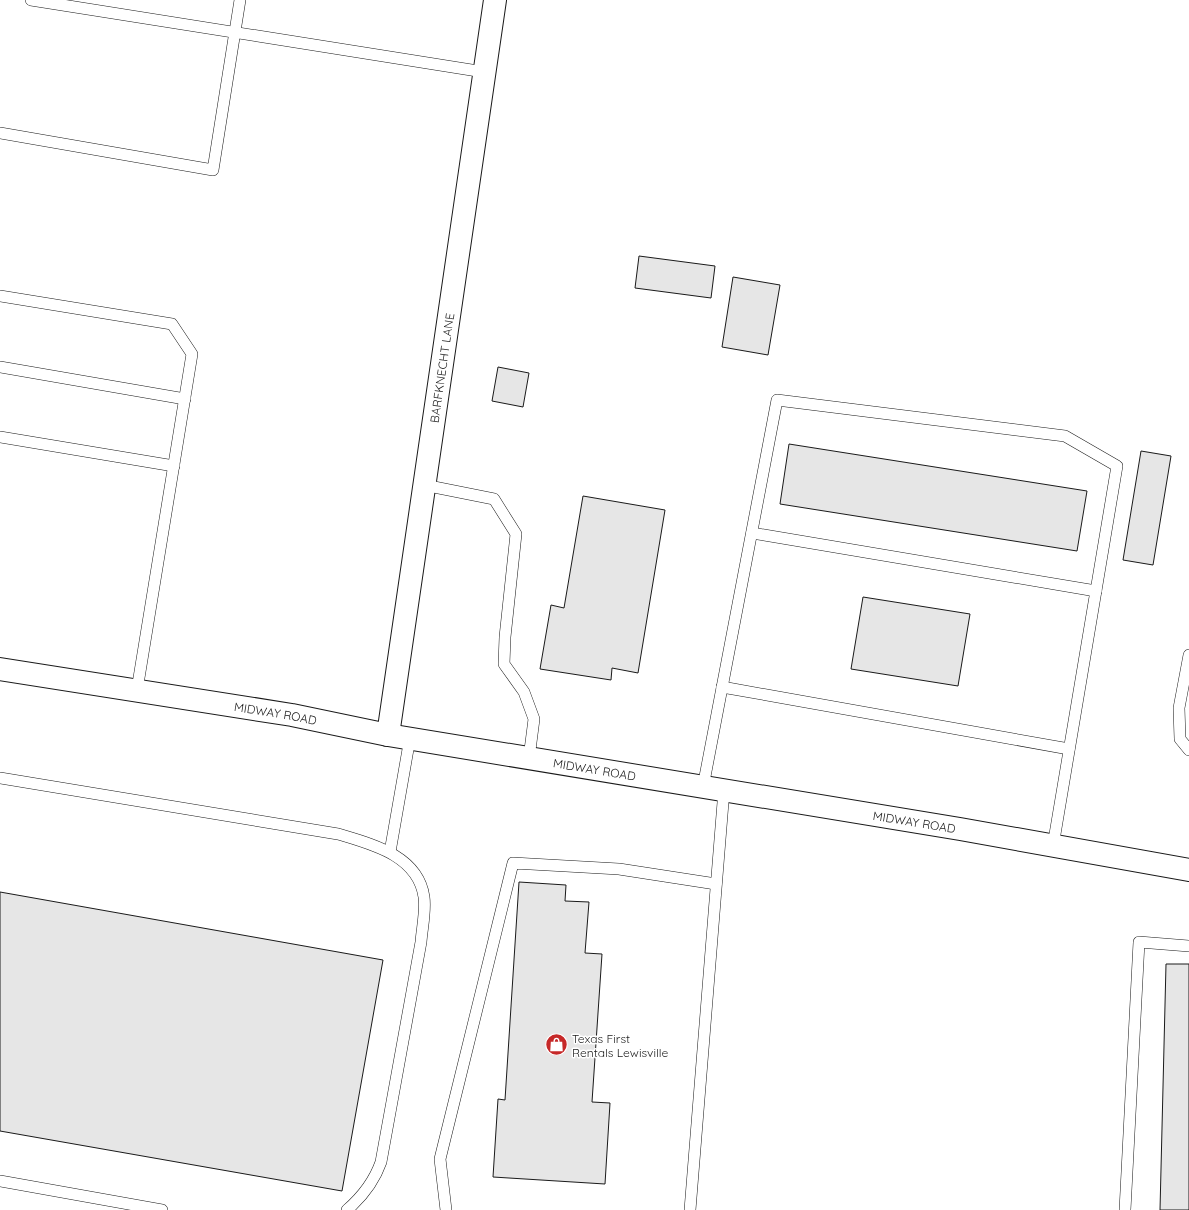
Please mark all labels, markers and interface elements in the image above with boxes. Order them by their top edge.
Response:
street label: BARFKNECHT LANE [426,312,457,424]
street label: MIDWAY ROAD [233,699,319,728]
street label: MIDWAY ROAD [552,755,637,783]
street label: MIDWAY ROAD [872,807,957,836]
place label: Texas First Rentals Lewisville [572,1031,668,1060]
shop icon: Texas First Rentals Lewisville [543,1032,569,1058]

